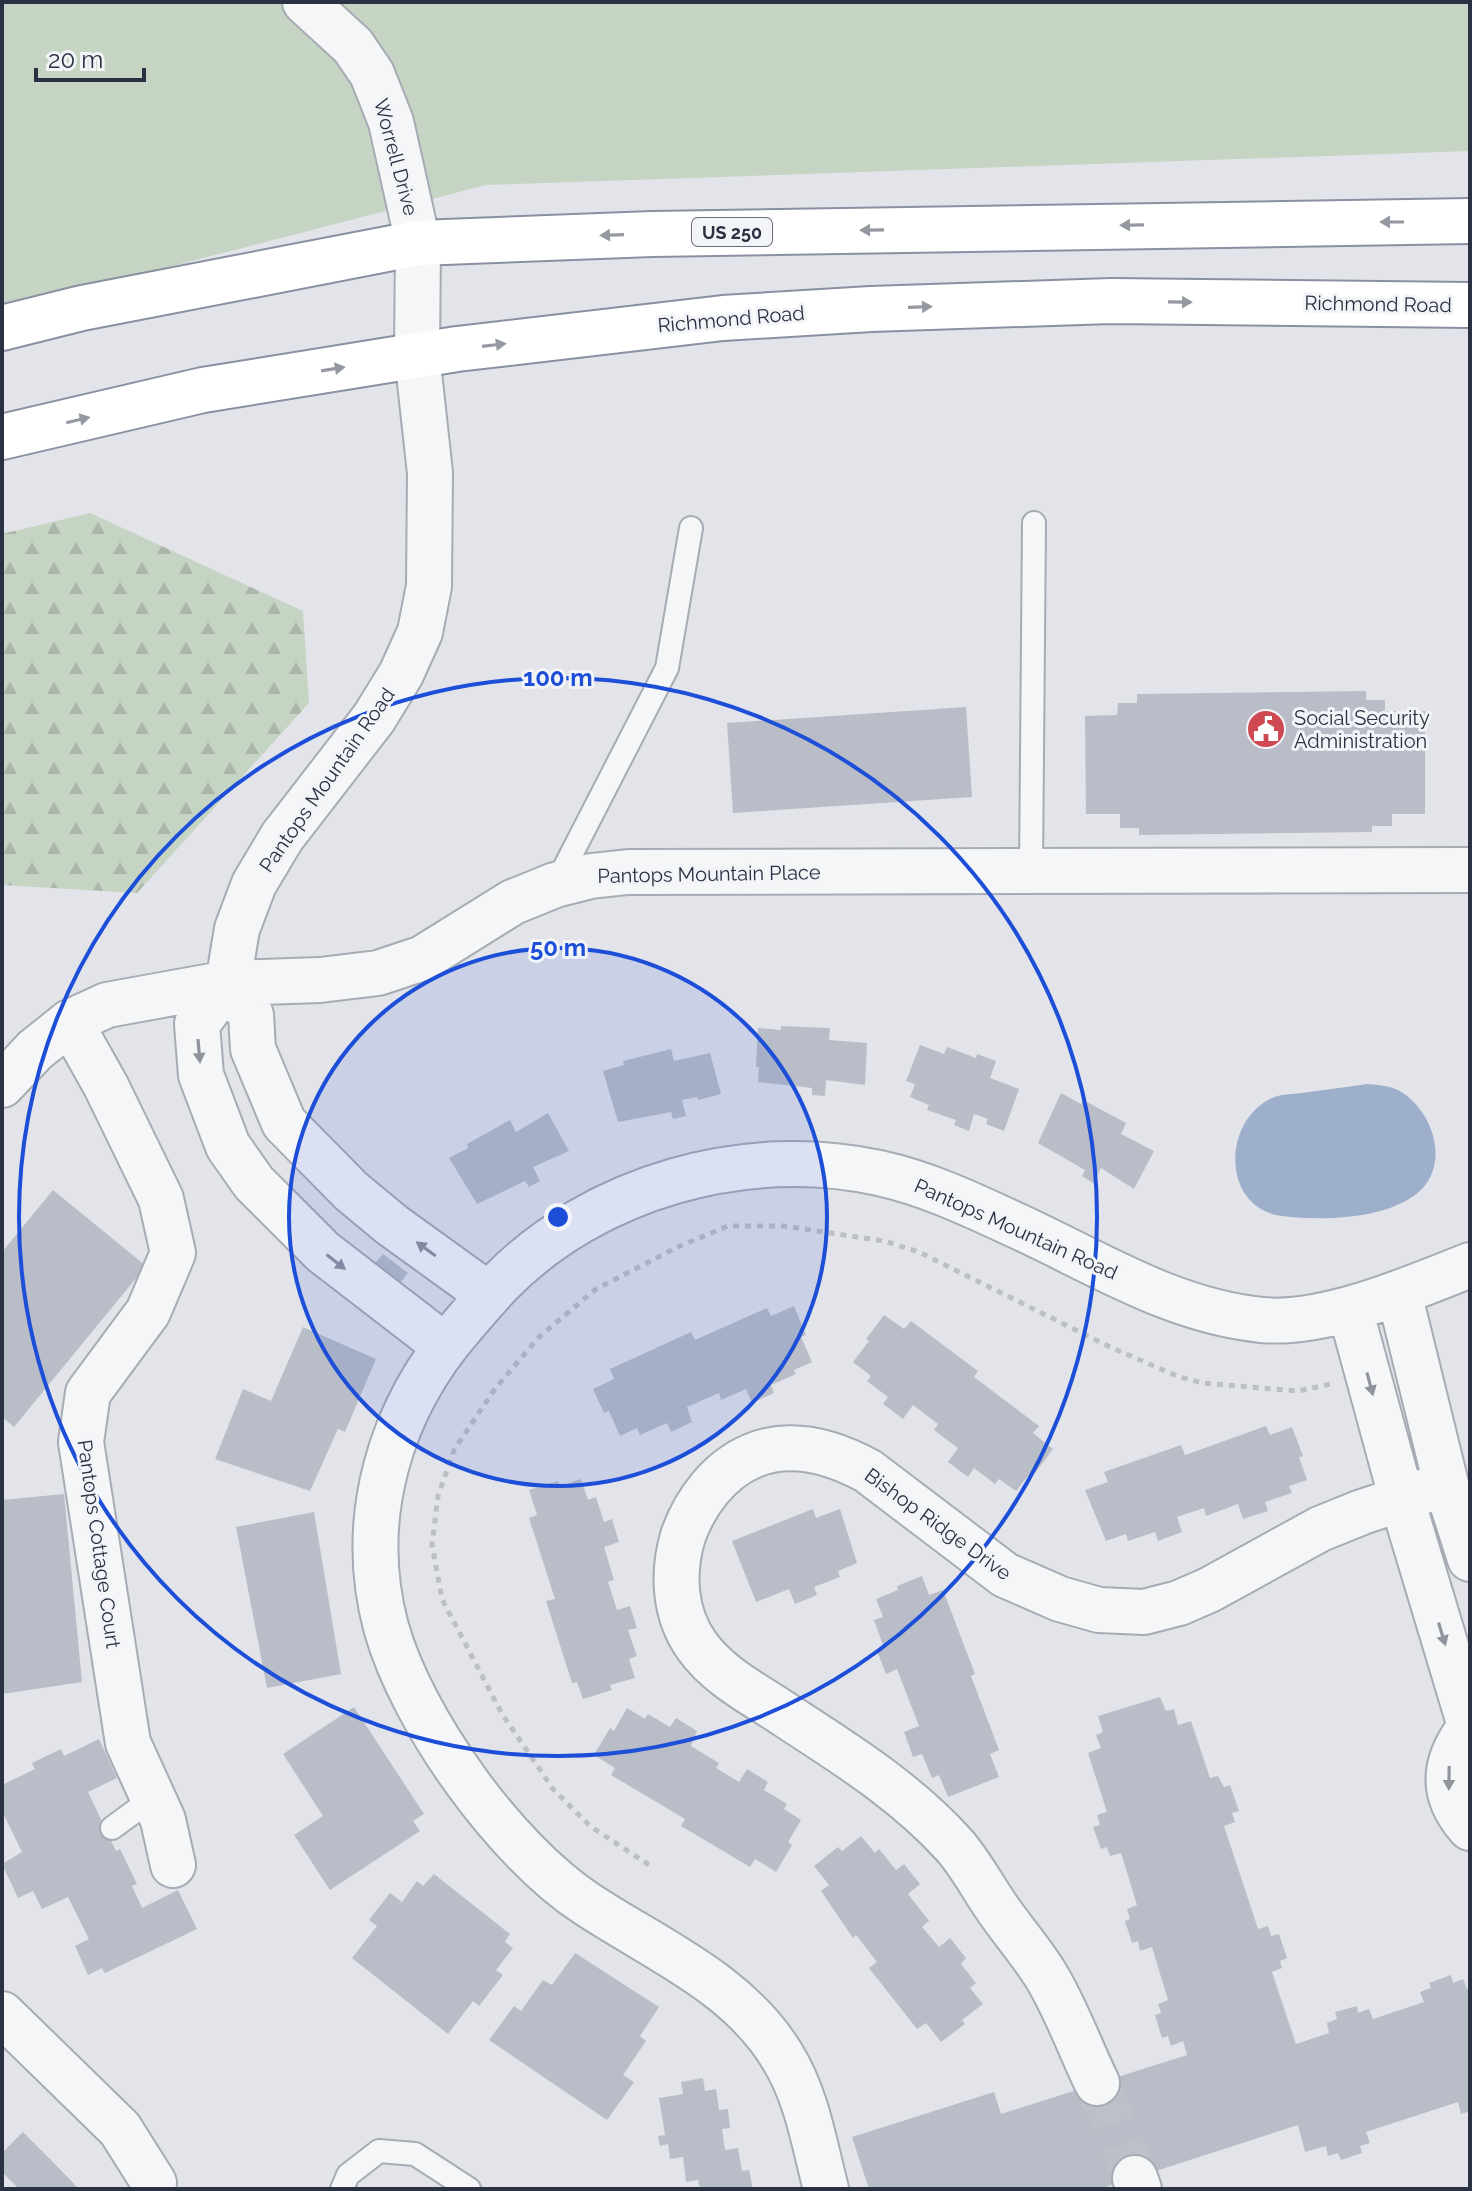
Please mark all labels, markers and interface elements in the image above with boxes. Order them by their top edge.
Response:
scale bar [36,32,144,82]
text: 20 m [48,45,103,74]
street label: Worrell Drive [369,96,423,218]
one-way arrow [1379,215,1404,228]
road number: US 250 [692,218,772,246]
one-way arrow [1119,218,1144,231]
one-way arrow [859,223,884,236]
one-way arrow [599,229,624,242]
street label: Richmond Road [1304,291,1452,317]
one-way arrow [1168,296,1193,308]
street label: Richmond Road [657,301,805,337]
one-way arrow [908,301,933,314]
one-way arrow [482,338,507,351]
one-way arrow [321,362,346,375]
one-way arrow [66,413,91,426]
text: 100 m [523,663,593,692]
street label: Pantops Mountain Road [254,683,400,877]
place label: Social Security Administration [1294,706,1430,753]
public building icon: Social Security Administration [1245,708,1287,750]
street label: Pantops Mountain Place [597,860,821,888]
text: 50 m [530,933,586,962]
one-way arrow [193,1039,206,1064]
street label: Pantops Mountain Road [911,1173,1121,1285]
centre of rings [544,1203,572,1231]
one-way arrow [416,1242,436,1258]
one-way arrow [326,1254,346,1270]
one-way arrow [1365,1371,1377,1396]
street label: Pantops Cottage Court [72,1438,126,1650]
street label: Bishop Ridge Drive [860,1463,1016,1585]
one-way arrow [1436,1622,1449,1646]
one-way arrow [1443,1766,1456,1791]

